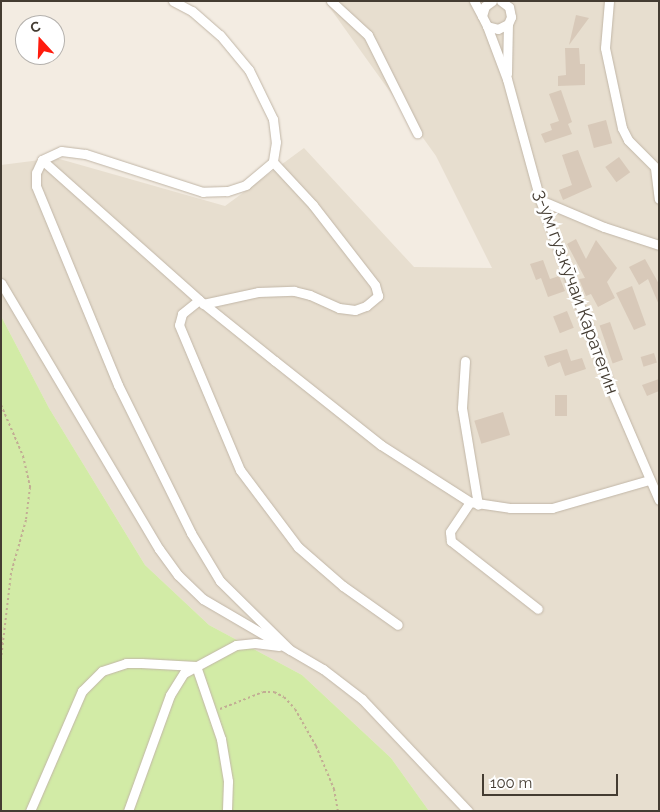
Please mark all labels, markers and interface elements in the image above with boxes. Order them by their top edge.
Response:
north arrow [15,15,65,65]
text: С [28,18,42,36]
street label: 3-ум гуз.кӯчаи Каратегин [529,187,623,397]
scale bar [485,764,621,796]
text: 100 m [490,774,532,792]

